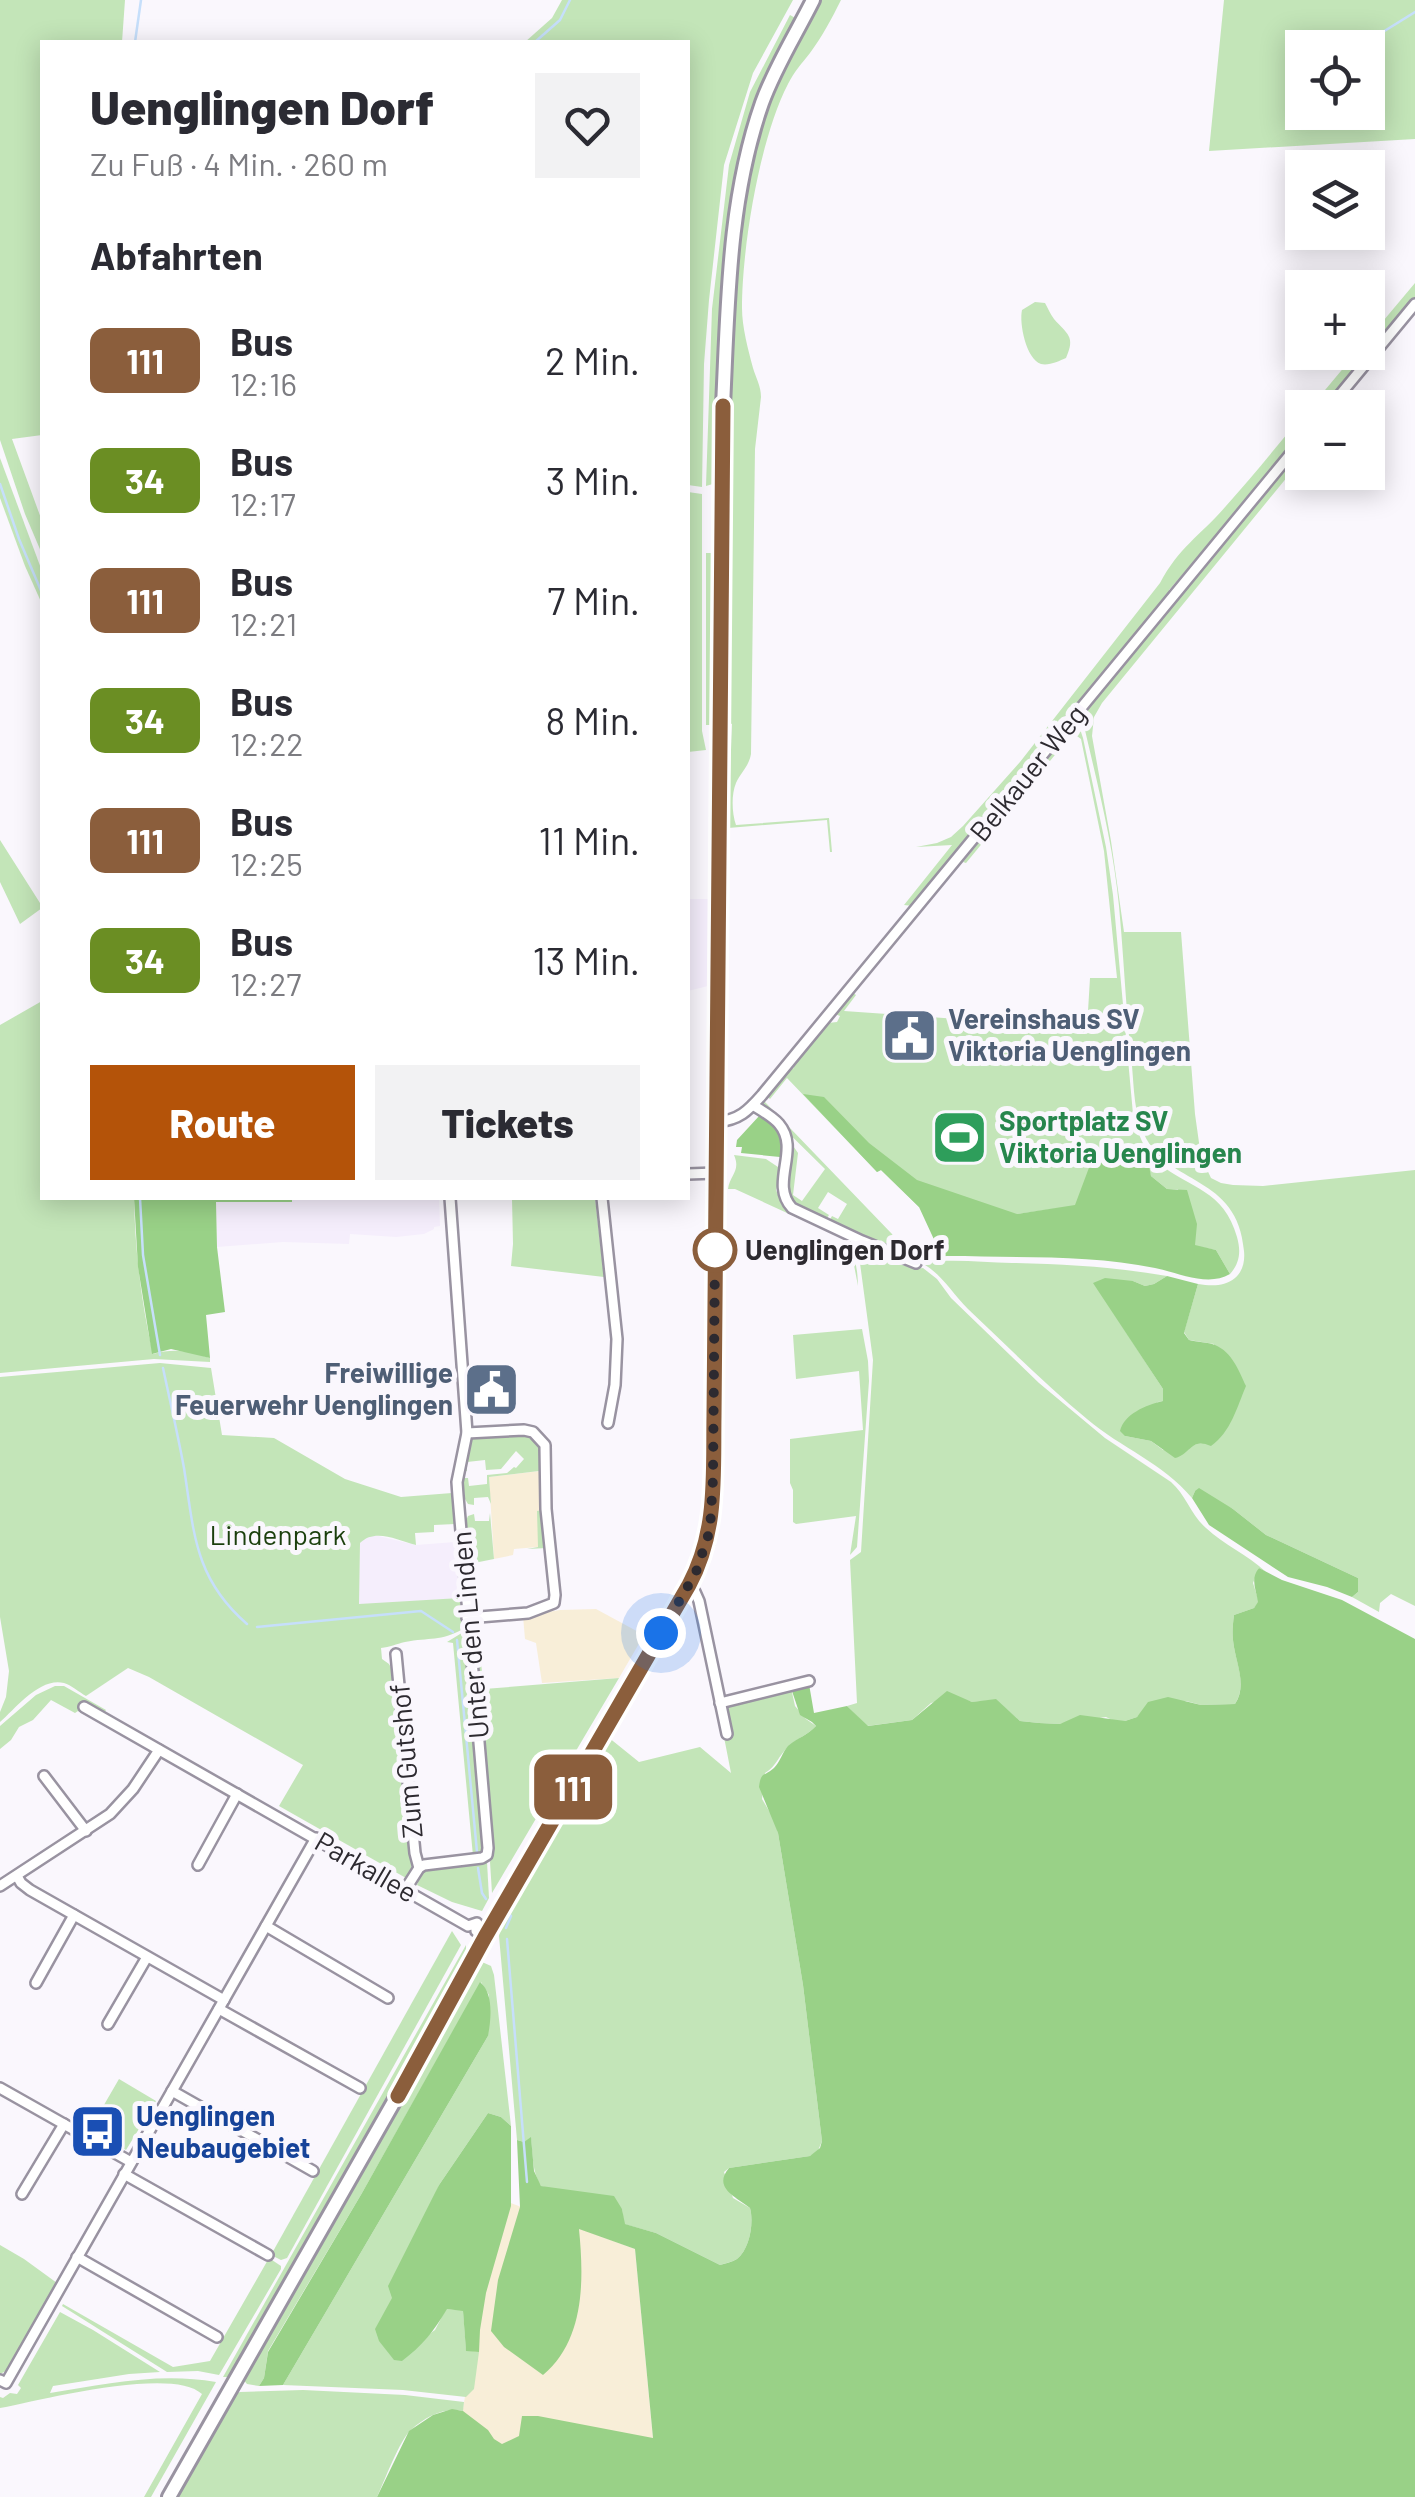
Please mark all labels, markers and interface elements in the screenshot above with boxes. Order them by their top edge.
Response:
map controls [1285,30,1385,490]
button: locate [1285,30,1385,130]
button: heart [535,73,640,178]
text: Uenglingen Dorf [90,77,434,135]
text: Zu Fuß · 4 Min. · 260 m [90,144,388,182]
button: layers [1285,150,1385,250]
text: Abfahrten [90,232,263,278]
button: + [1285,270,1385,370]
text: Bus [230,318,293,364]
text: 2 Min. [545,337,640,383]
text: 111 [126,339,164,381]
text: 12:16 [230,364,297,402]
button: − [1285,390,1385,490]
text: Bus [230,438,293,484]
text: 3 Min. [546,457,640,503]
text: 34 [125,459,165,501]
text: 12:17 [230,484,296,522]
text: Bus [230,558,293,604]
text: 7 Min. [547,577,640,623]
text: 111 [126,579,164,621]
text: 12:21 [230,604,297,642]
text: Bus [230,678,293,724]
text: 8 Min. [545,697,640,743]
street label: Belkauer Weg [962,697,1093,848]
text: 34 [125,699,165,741]
text: 12:22 [230,724,304,762]
text: Bus [230,798,293,844]
text: 11 Min. [539,817,640,863]
text: 111 [126,819,164,861]
text: 12:25 [230,844,303,882]
text: Bus [230,918,293,964]
text: 13 Min. [532,937,640,983]
text: 34 [125,939,165,981]
text: 12:27 [230,964,302,1002]
place label: Vereinshaus SV Viktoria Uenglingen [948,1001,1191,1067]
public building icon: Vereinshaus SV Viktoria Uenglingen [879,1005,939,1065]
button: Route [90,1065,355,1180]
button: Tickets [375,1065,640,1180]
place label: Sportplatz SV Viktoria Uenglingen [999,1103,1242,1169]
sports icon: Sportplatz SV Viktoria Uenglingen [930,1107,990,1167]
marker: Uenglingen Dorf [694,1229,736,1271]
place label: Uenglingen Dorf [745,1232,944,1266]
place label: Freiwillige Feuerwehr Uenglingen [175,1355,453,1421]
public building icon: Freiwillige Feuerwehr Uenglingen [462,1359,522,1419]
park label: Lindenpark [209,1517,347,1551]
street label: Unter den Linden [443,1530,495,1740]
your location [636,1608,686,1658]
street label: Zum Gutshof [381,1682,429,1840]
line badge: 111 [516,1754,630,1820]
text: 111 [554,1766,592,1808]
street label: Parkallee [310,1823,423,1909]
place label: Uenglingen Neubaugebiet [136,2098,311,2164]
bus stop icon: Uenglingen Neubaugebiet [67,2102,127,2162]

